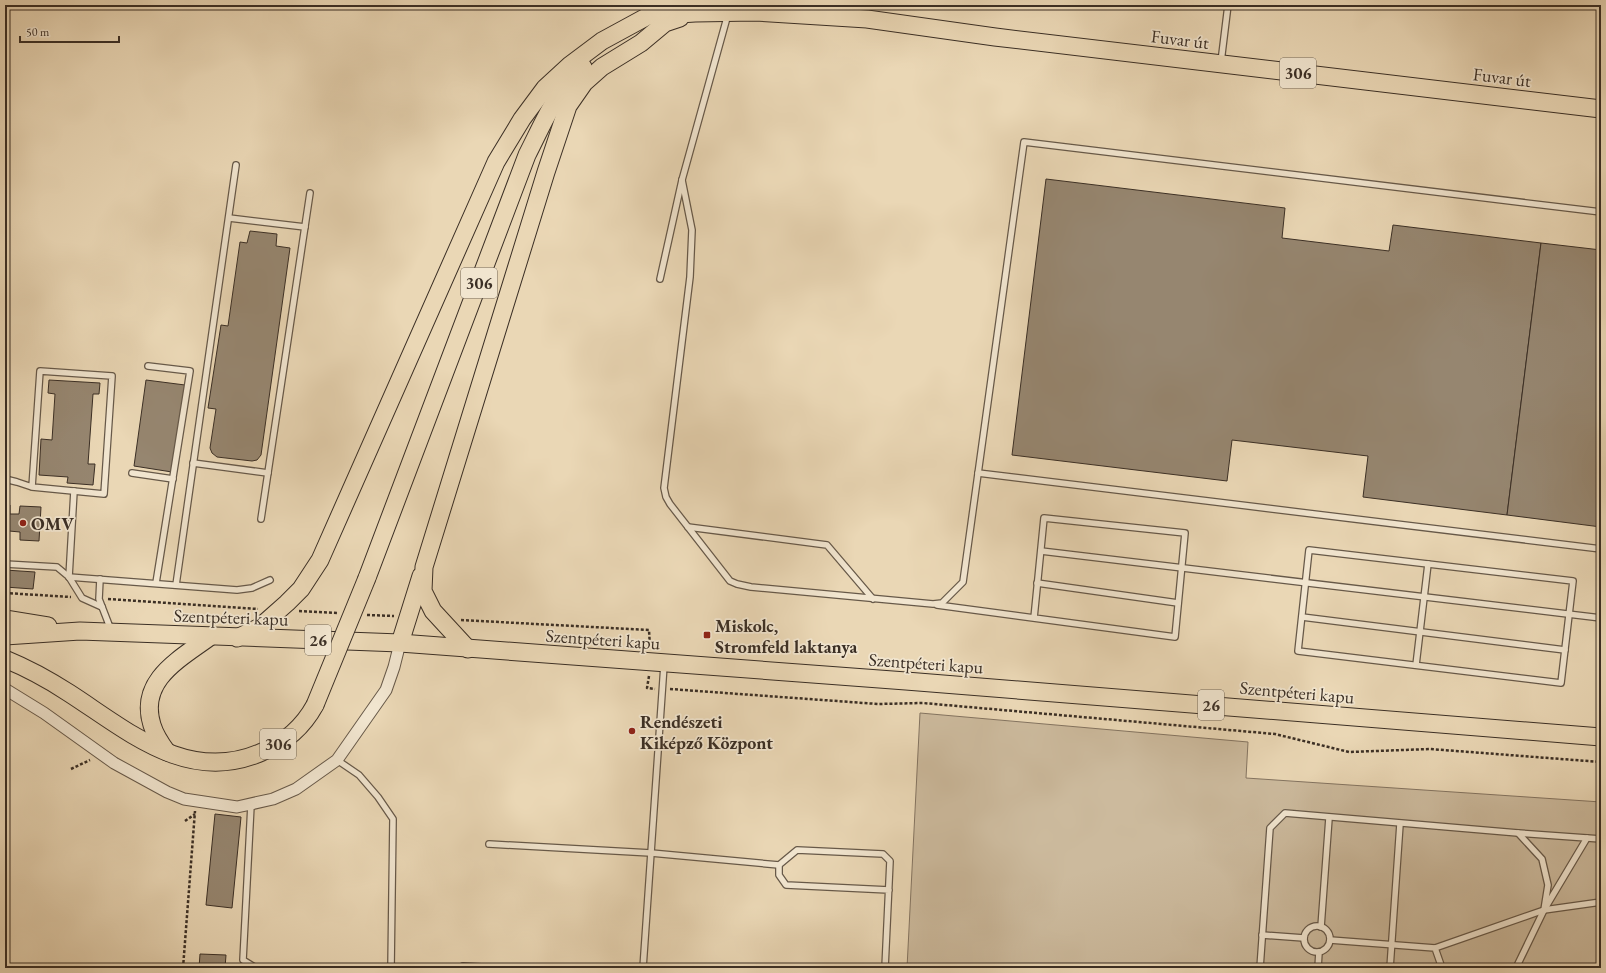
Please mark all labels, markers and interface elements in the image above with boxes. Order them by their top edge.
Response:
scale bar [20,18,119,44]
text: 50 m [26,24,50,40]
street label: Fuvar út [1150,24,1211,54]
road number: 306 [1280,58,1316,88]
street label: Fuvar út [1472,62,1533,92]
road number: 306 [461,268,497,298]
place label: OMV [31,512,74,535]
marker: OMV [18,518,28,528]
street label: Szentpéteri kapu [173,604,289,631]
place label: Miskolc, Stromfeld laktanya [715,614,857,658]
street label: Szentpéteri kapu [545,624,662,655]
road number: 26 [305,625,331,655]
marker: Miskolc, Stromfeld laktanya [702,630,712,640]
street label: Szentpéteri kapu [868,648,985,679]
street label: Szentpéteri kapu [1239,676,1356,709]
road number: 26 [1198,690,1224,720]
place label: Rendészeti Kiképző Központ [640,710,773,754]
marker: Rendészeti Kiképző Központ [627,726,637,736]
road number: 306 [260,729,296,759]

